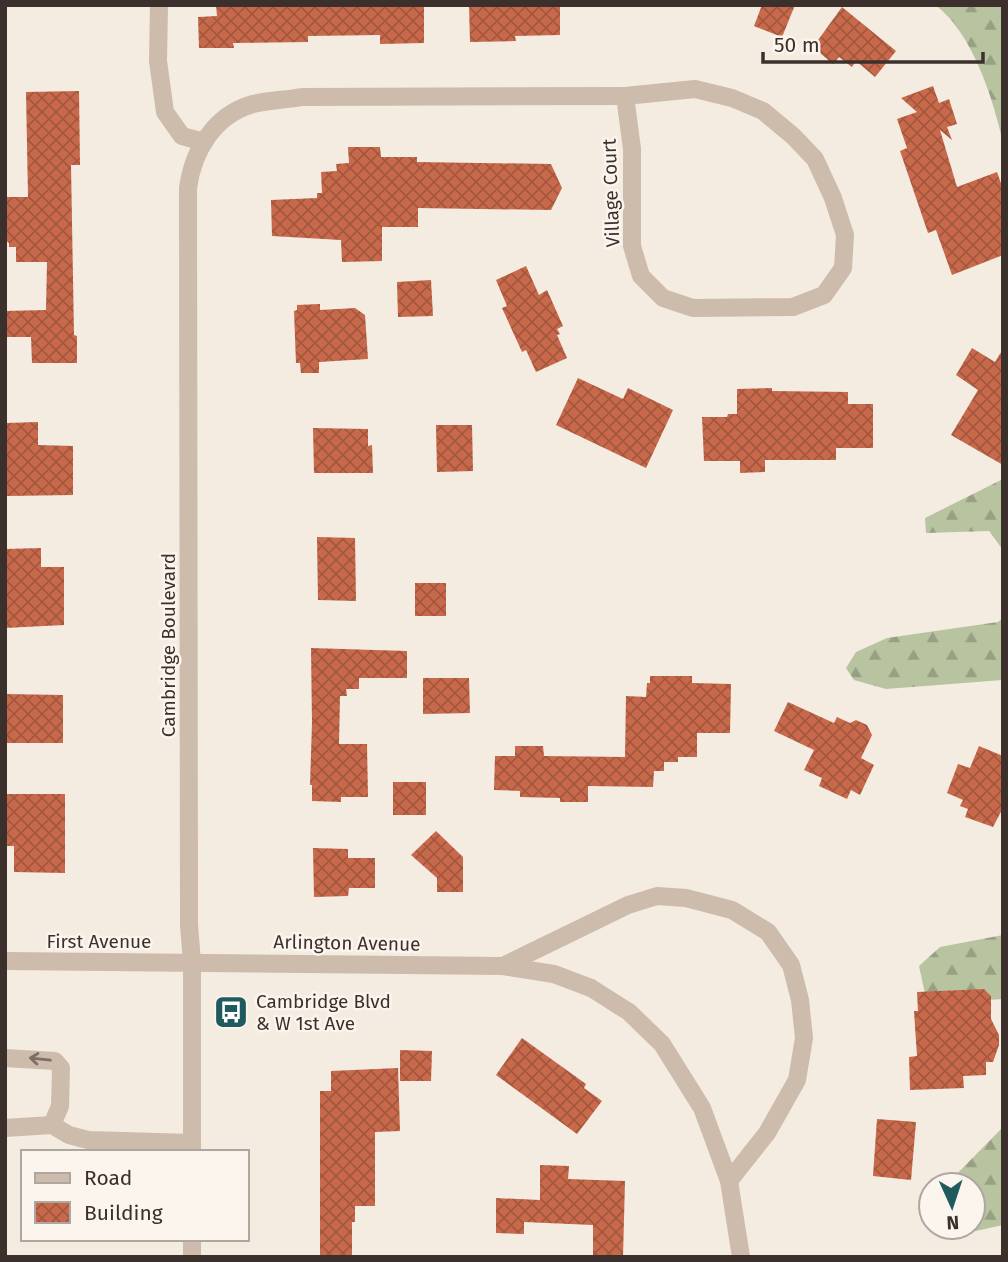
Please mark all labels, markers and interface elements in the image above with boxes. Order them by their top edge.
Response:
scale bar [763,21,984,65]
text: 50 m [774,32,820,58]
street label: Village Court [598,138,624,248]
street label: Cambridge Boulevard [157,553,180,737]
street label: First Avenue [47,930,151,953]
street label: Arlington Avenue [273,930,421,956]
place label: Cambridge Blvd & W 1st Ave [256,990,391,1035]
bus stop icon: Cambridge Blvd & W 1st Ave [212,993,250,1031]
one-way arrow [29,1053,52,1066]
legend [21,1150,248,1241]
text: Road [84,1165,132,1191]
north arrow [917,1171,987,1241]
text: Building [84,1200,163,1226]
text: N [946,1211,960,1234]

